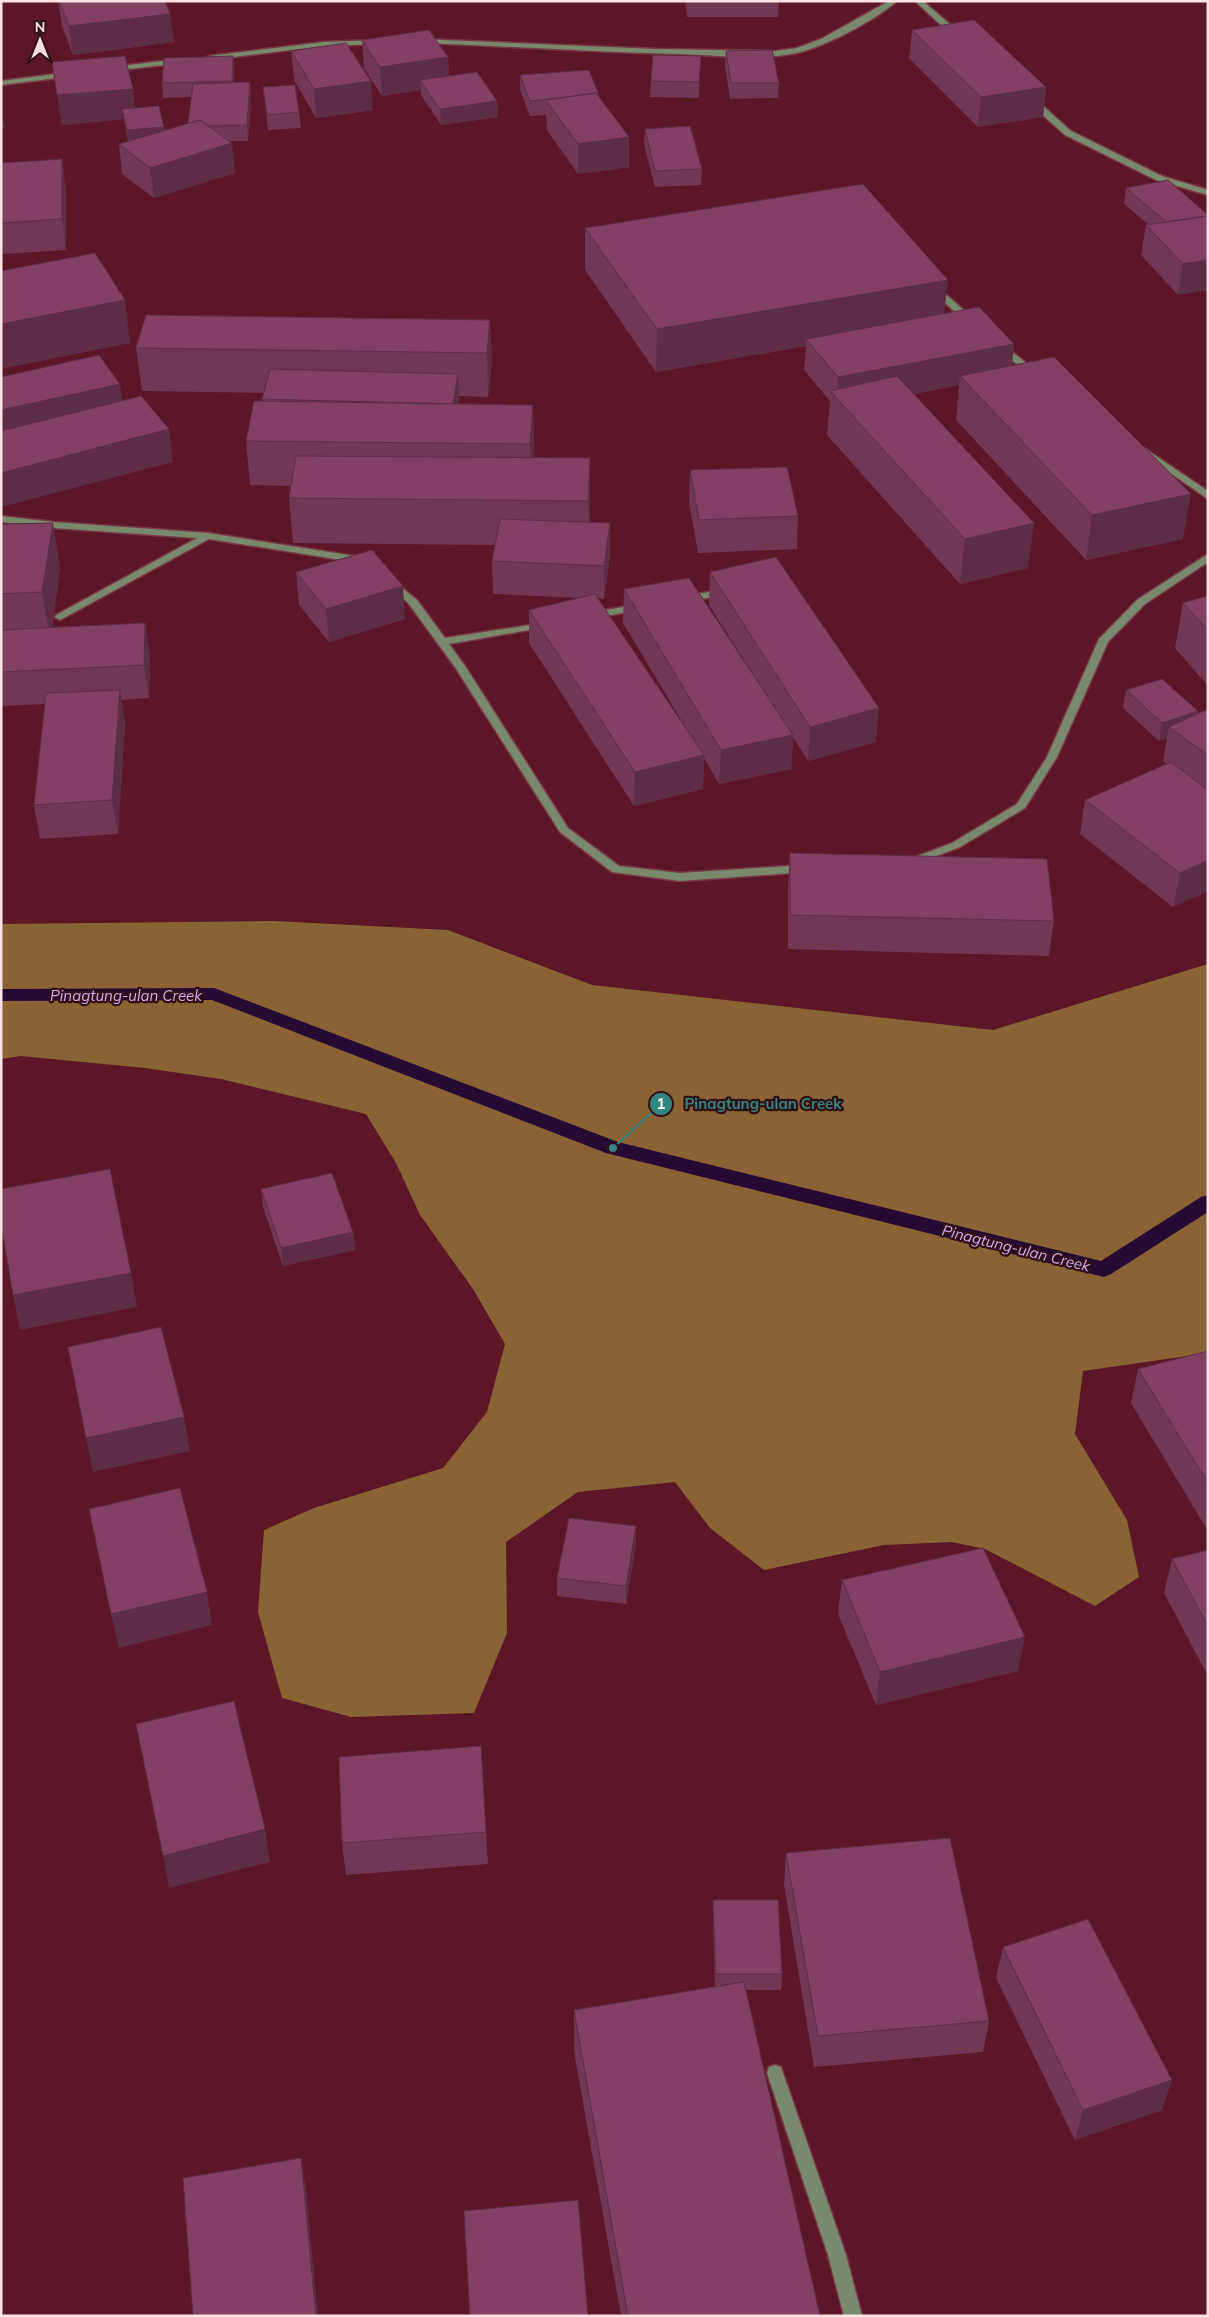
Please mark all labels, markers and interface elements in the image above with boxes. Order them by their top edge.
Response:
north arrow [15,15,65,65]
text: N [35,18,45,36]
water label: Pinagtung-ulan Creek [50,986,203,1005]
callout: Pinagtung-ulan Creek [649,1089,851,1119]
text: 1 [656,1094,666,1113]
text: Pinagtung-ulan Creek [684,1094,842,1113]
water label: Pinagtung-ulan Creek [940,1220,1093,1276]

